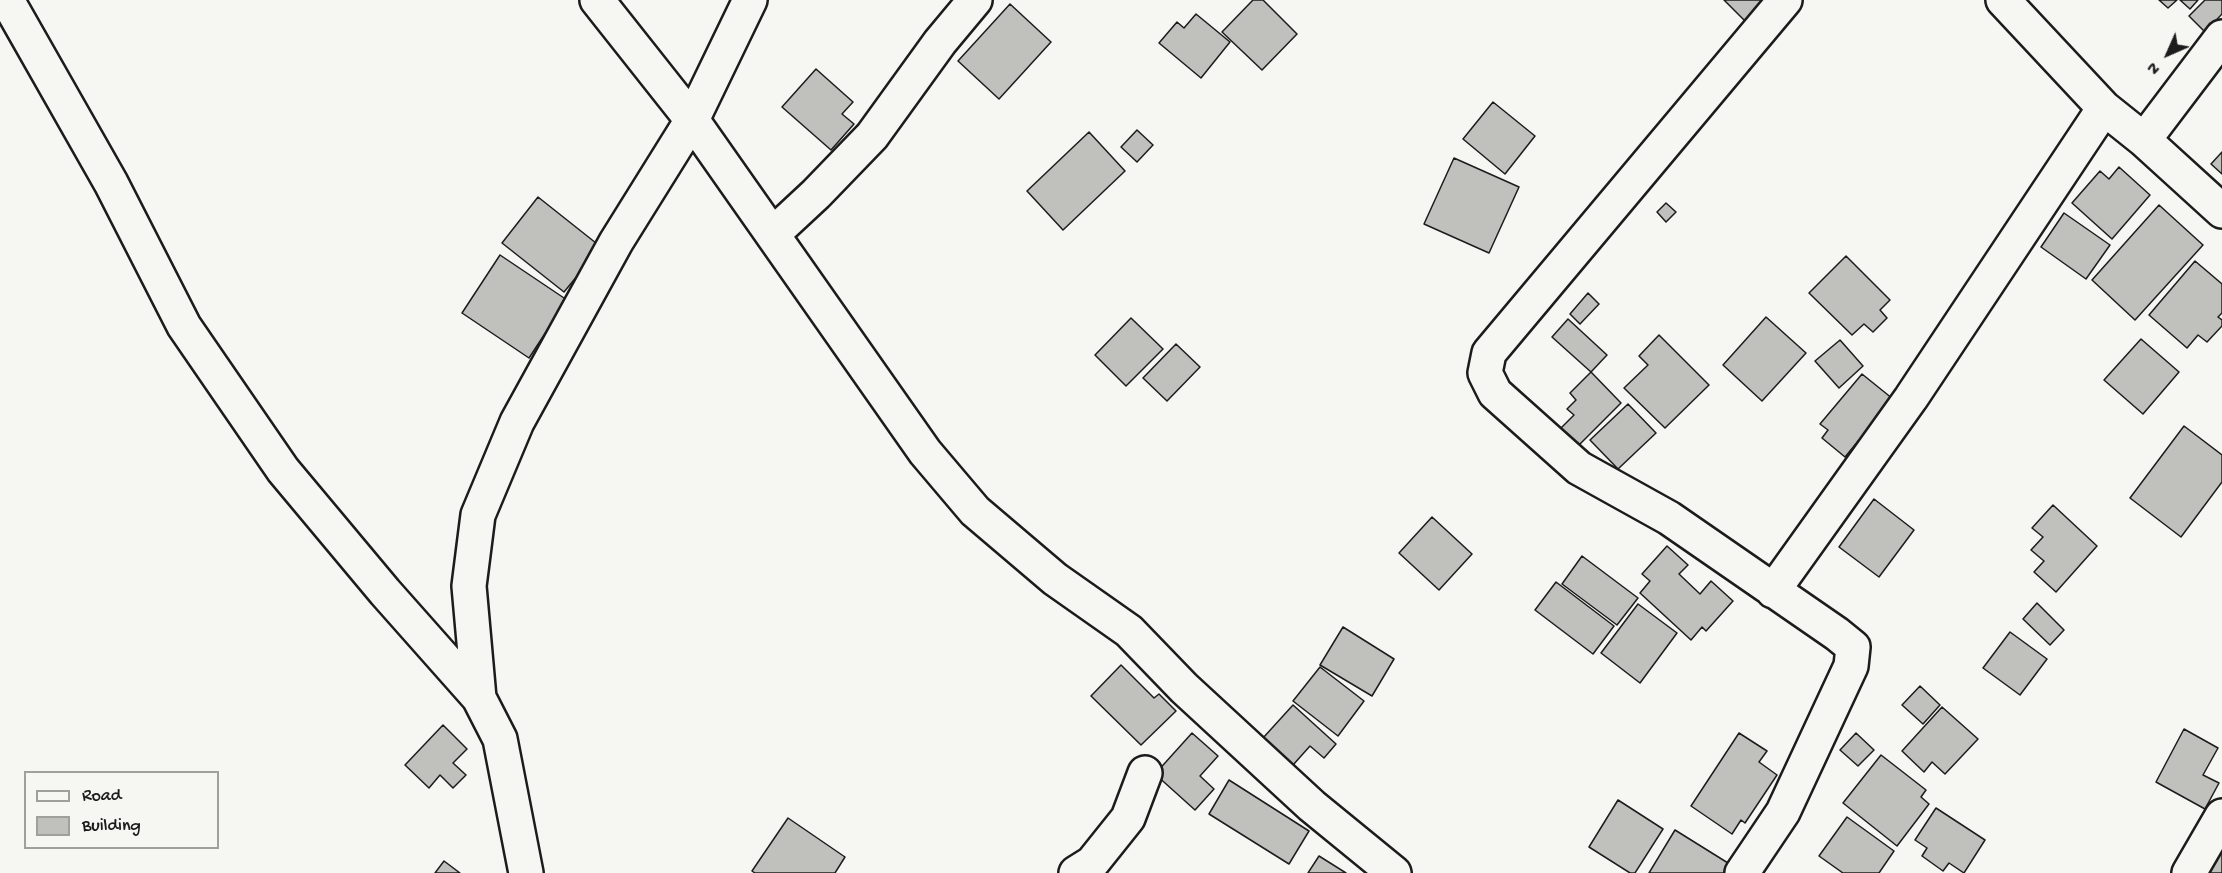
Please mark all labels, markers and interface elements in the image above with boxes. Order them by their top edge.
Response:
north arrow [2138,24,2198,84]
text: N [2145,57,2165,78]
legend [24,771,219,849]
text: Road [82,786,121,807]
text: Building [82,816,141,837]

